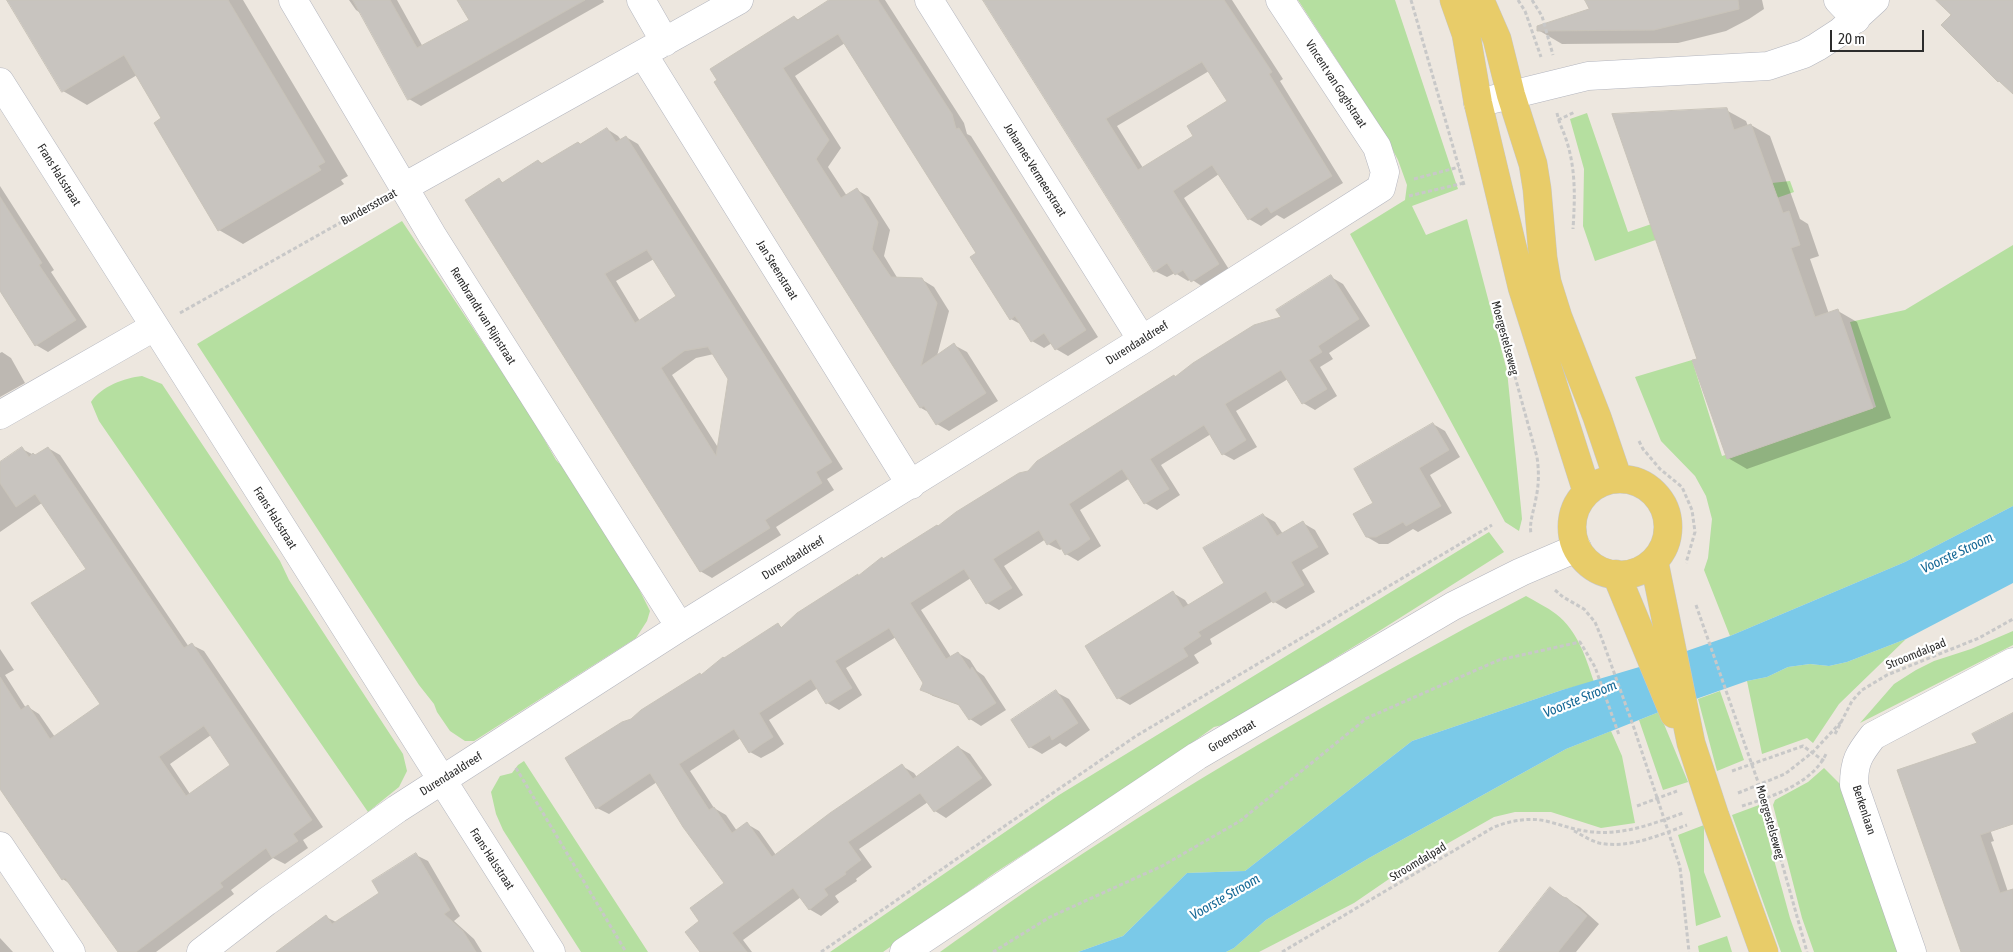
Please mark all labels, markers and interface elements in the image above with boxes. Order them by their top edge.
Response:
scale bar [1833,20,1927,52]
text: 20 m [1838,30,1865,47]
street label: Vincent van Goghstraat [1302,37,1370,131]
street label: Johannes Vermeerstraat [1001,121,1069,219]
street label: Frans Halsstraat [34,141,84,209]
street label: Bundersstraat [338,186,400,228]
street label: Jan Steenstraat [753,238,801,302]
street label: Rembrandt van Rijnstraat [447,265,519,367]
street label: Moergestelseweg [1488,299,1522,377]
street label: Durendaaldreef [1103,318,1171,368]
street label: Frans Halsstraat [250,484,300,552]
water label: Voorste Stroom [1918,529,1996,577]
street label: Durendaaldreef [759,533,827,583]
street label: Stroomdalpad [1884,635,1948,673]
water label: Voorste Stroom [1541,677,1619,721]
street label: Groenstraat [1206,717,1258,755]
street label: Durendaaldreef [417,749,485,799]
street label: Moergestelseweg [1753,783,1787,861]
street label: Berkenlaan [1849,783,1879,837]
street label: Frans Halsstraat [467,825,517,893]
street label: Stroomdalpad [1387,840,1449,884]
water label: Voorste Stroom [1187,870,1263,924]

